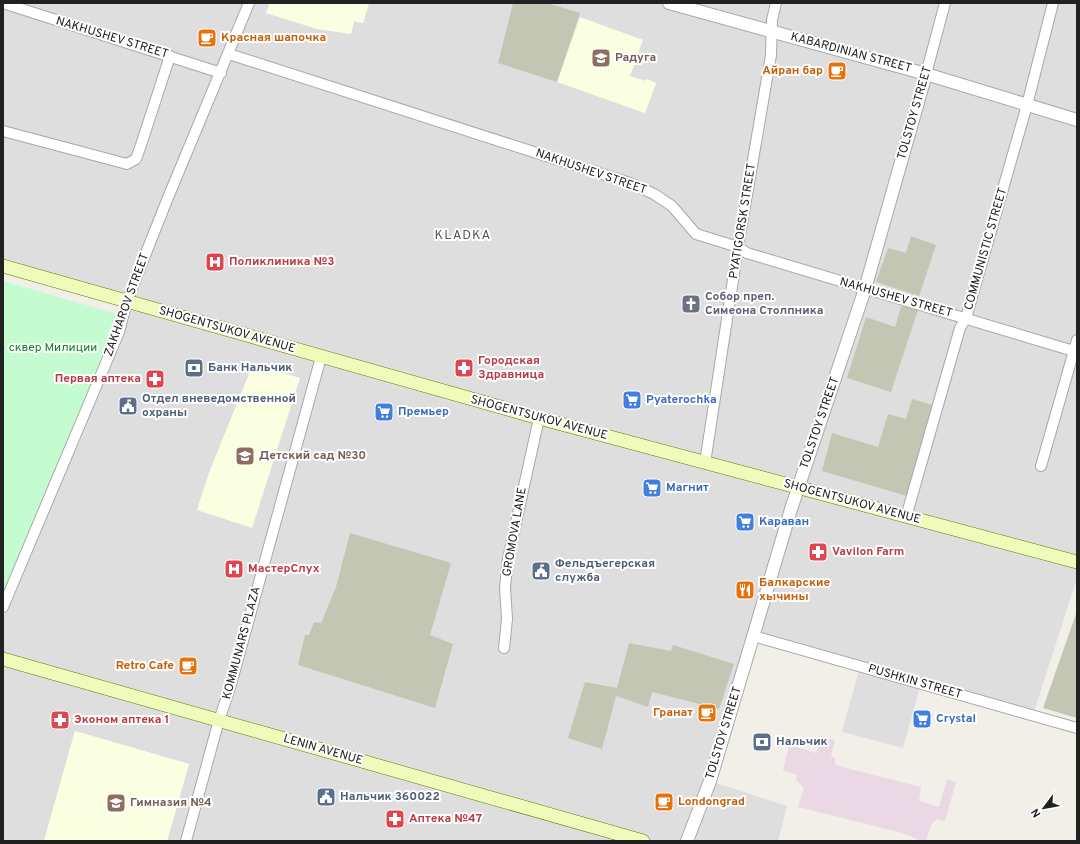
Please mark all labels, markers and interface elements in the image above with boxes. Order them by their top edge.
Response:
street label: NAKHUSHEV STREET [54,13,170,63]
cafe icon: Красная шапочка [196,27,218,49]
street label: KABARDINIAN STREET [789,29,913,77]
place label: Красная шапочка [221,30,326,46]
school or university icon: Радуга [590,47,612,69]
place label: Радуга [615,50,656,66]
cafe icon: Айран бар [826,60,848,82]
place label: Айран бар [762,63,823,79]
street label: TOLSTOY STREET [894,64,936,162]
street label: NAKHUSHEV STREET [533,145,649,199]
street label: PYATIGORSK STREET [726,162,760,280]
street label: COMMUNISTIC STREET [961,186,1011,312]
district label: KLADKA [435,228,491,244]
street label: ZAKHAROV STREET [101,251,153,359]
hospital icon: Поликлиника №3 [204,251,226,273]
place label: Поликлиника №3 [229,254,334,270]
street label: NAKHUSHEV STREET [838,274,954,322]
place label: Собор преп. Симеона Столпника [705,289,823,319]
church icon: Собор преп. Симеона Столпника [680,293,702,315]
street label: SHOGENTSUKOV AVENUE [157,303,297,357]
park label: сквер Милиции [9,340,97,356]
place label: Городская Здравница [478,353,544,383]
bank icon: Банк Нальчик [183,357,205,379]
pharmacy icon: Городская Здравница [453,357,475,379]
place label: Банк Нальчик [208,360,292,376]
pharmacy icon: Первая аптека [144,368,166,390]
place label: Первая аптека [55,371,141,387]
street label: TOLSTOY STREET [797,375,843,471]
supermarket icon: Pyaterochka [621,389,643,411]
place label: Отдел вневедомственной охраны [142,391,296,421]
street label: SHOGENTSUKOV AVENUE [469,392,609,444]
place label: Pyaterochka [646,392,717,408]
public building icon: Отдел вневедомственной охраны [117,395,139,417]
supermarket icon: Премьер [373,401,395,423]
place label: Премьер [398,404,449,420]
school or university icon: Детский сад №30 [234,445,256,467]
place label: Детский сад №30 [259,448,366,464]
street label: SHOGENTSUKOV AVENUE [782,476,922,528]
supermarket icon: Магнит [641,477,663,499]
place label: Магнит [666,480,709,496]
street label: GROMOVA LANE [499,486,531,578]
supermarket icon: Караван [734,511,756,533]
place label: Караван [759,514,809,530]
pharmacy icon: Vavilon Farm [807,541,829,563]
place label: Vavilon Farm [832,544,904,560]
place label: Фельдъегерская служба [555,556,655,586]
hospital icon: МастерСлух [223,558,245,580]
public building icon: Фельдъегерская служба [530,560,552,582]
place label: МастерСлух [248,561,320,577]
place label: Балкарские хычины [759,575,830,605]
restaurant icon: Балкарские хычины [734,579,756,601]
street label: KOMMUNARS PLAZA [219,585,265,701]
cafe icon: Retro Cafe [177,655,199,677]
place label: Retro Cafe [116,658,174,674]
street label: PUSHKIN STREET [866,661,964,703]
street label: TOLSTOY STREET [702,685,746,781]
cafe icon: Гранат [696,702,718,724]
place label: Гранат [653,705,693,721]
supermarket icon: Crystal [911,708,933,730]
pharmacy icon: Эконом аптека 1 [49,709,71,731]
place label: Crystal [936,711,976,727]
place label: Эконом аптека 1 [74,712,169,728]
street label: LENIN AVENUE [281,731,365,769]
bank icon: Нальчик [751,731,773,753]
place label: Нальчик [776,734,828,750]
public building icon: Нальчик 360022 [315,786,337,808]
north arrow [1024,788,1064,828]
place label: Нальчик 360022 [340,789,440,805]
cafe icon: Londongrad [653,791,675,813]
school or university icon: Гимназия №4 [105,792,127,814]
place label: Londongrad [678,794,745,810]
place label: Гимназия №4 [130,795,212,811]
text: N [1028,806,1044,820]
pharmacy icon: Аптека №47 [384,808,406,830]
place label: Аптека №47 [409,811,482,827]

